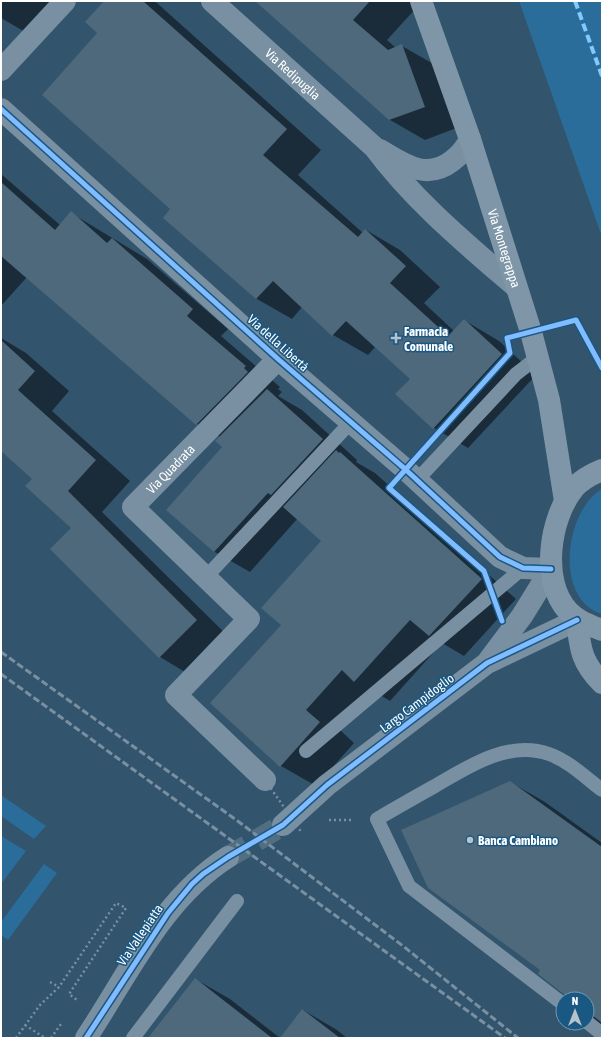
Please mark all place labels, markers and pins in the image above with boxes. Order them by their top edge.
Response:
place label: Farmacia Comunale [404,324,453,354]
marker: Farmacia Comunale [391,333,401,343]
place label: Banca Cambiano [478,833,558,848]
marker: Banca Cambiano [465,835,475,845]

